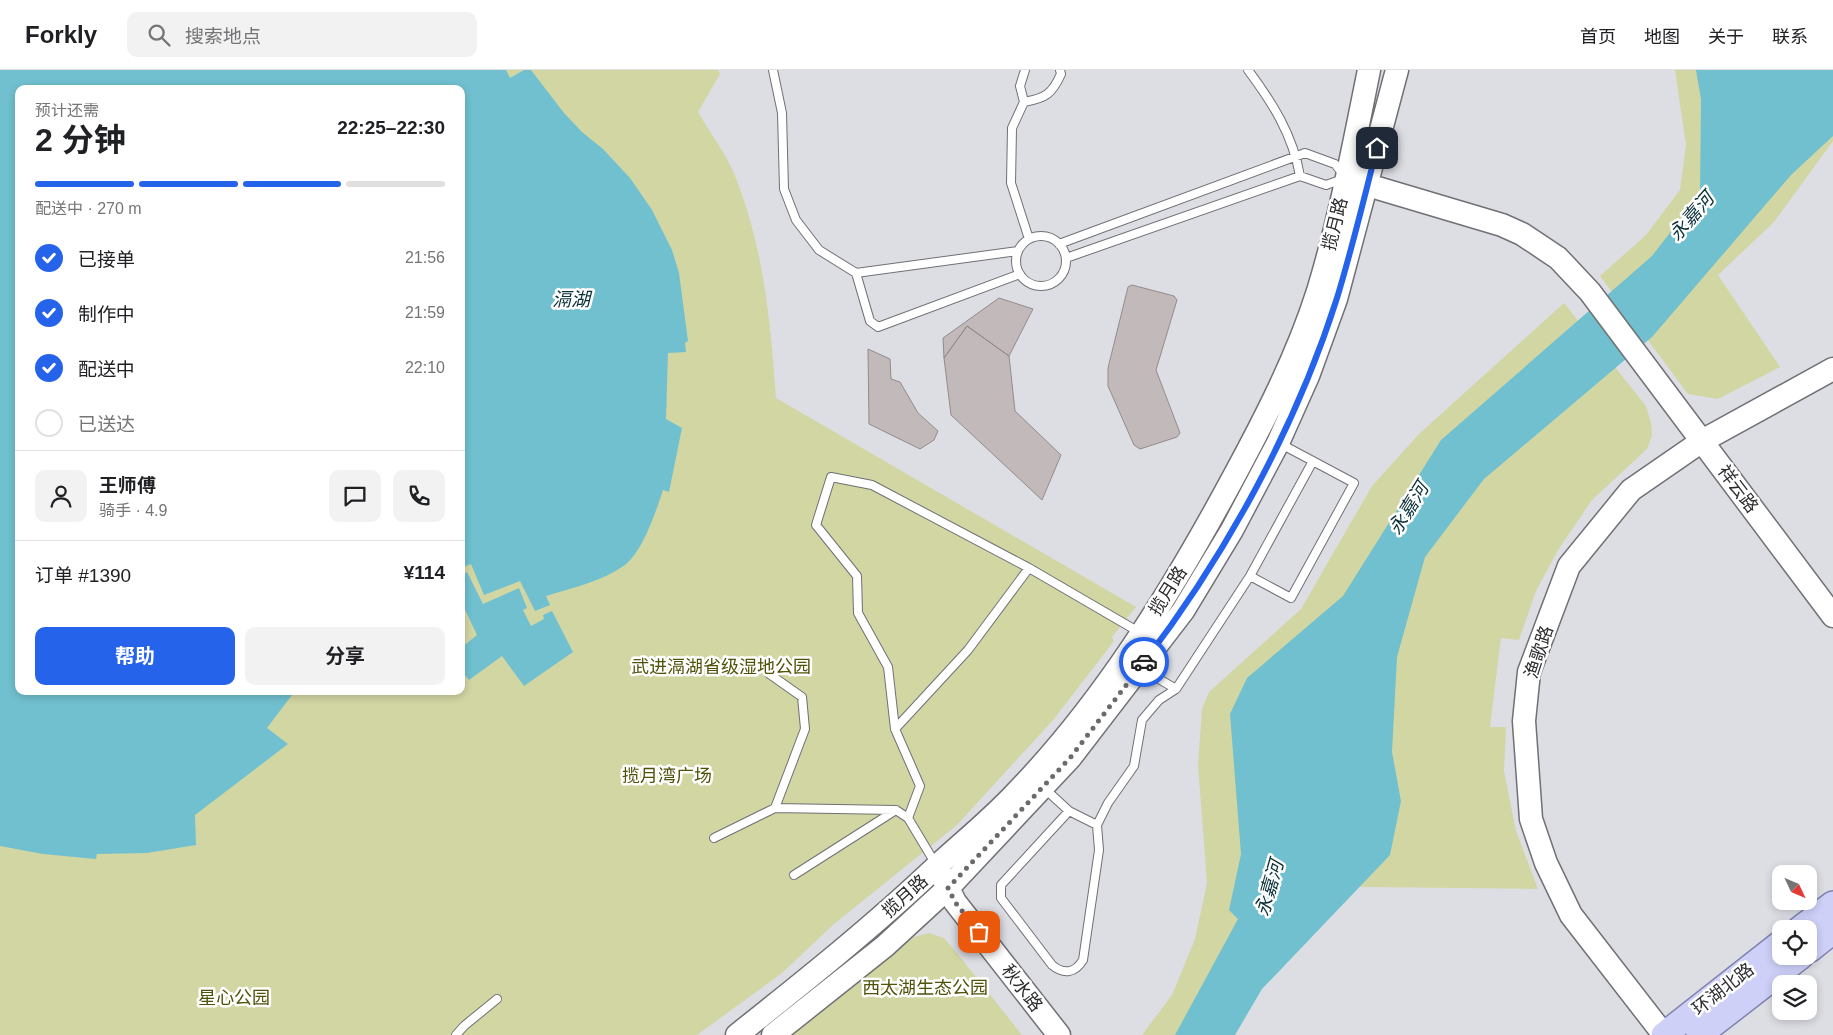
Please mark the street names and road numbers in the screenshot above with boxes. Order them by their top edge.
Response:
street label: 揽月路 [1319,195,1351,253]
street label: 祥云路 [1714,461,1762,517]
street label: 揽月路 [1145,563,1191,619]
street label: 渔歌路 [1521,623,1557,681]
street label: 揽月路 [878,871,932,921]
street label: 环湖北路 [1688,959,1758,1019]
street label: 秋水路 [997,961,1047,1015]

